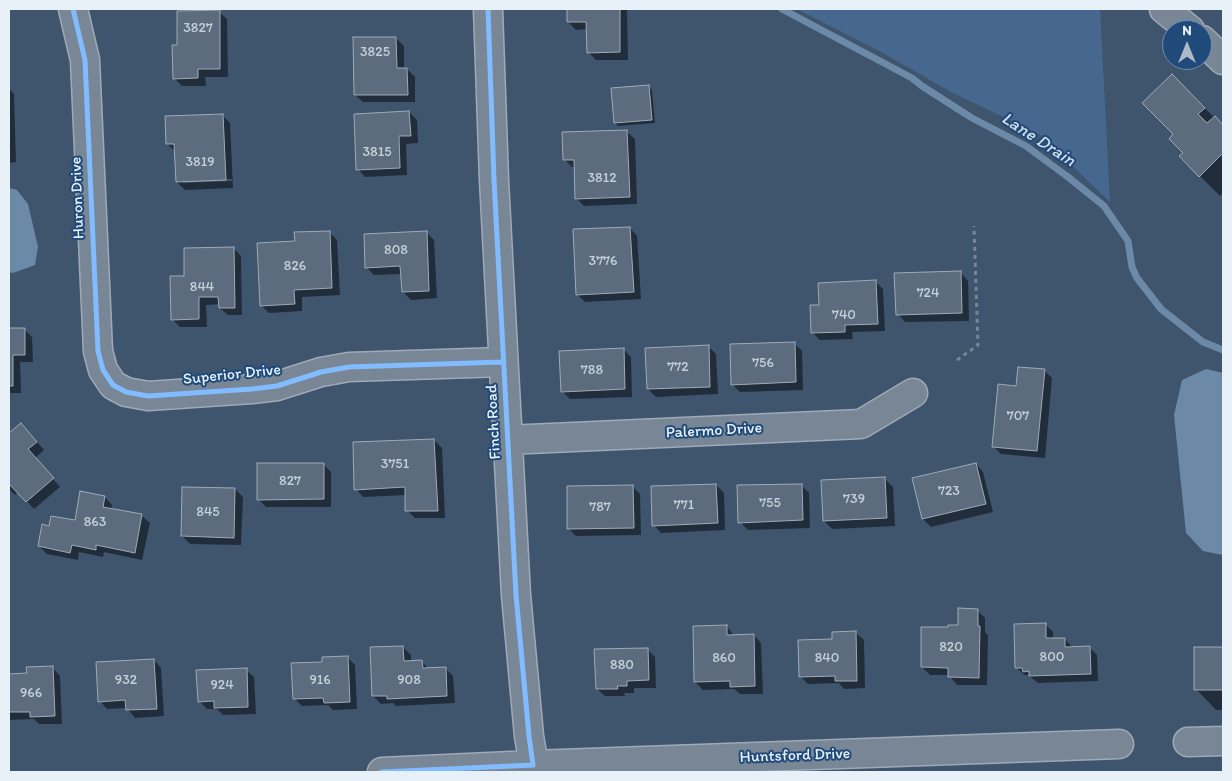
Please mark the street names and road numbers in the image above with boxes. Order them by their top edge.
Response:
street label: Huron Drive [67,156,89,240]
street label: Superior Drive [182,360,282,390]
street label: Finch Road [482,384,506,460]
street label: Palermo Drive [665,419,763,443]
street label: Huntsford Drive [739,744,851,768]

